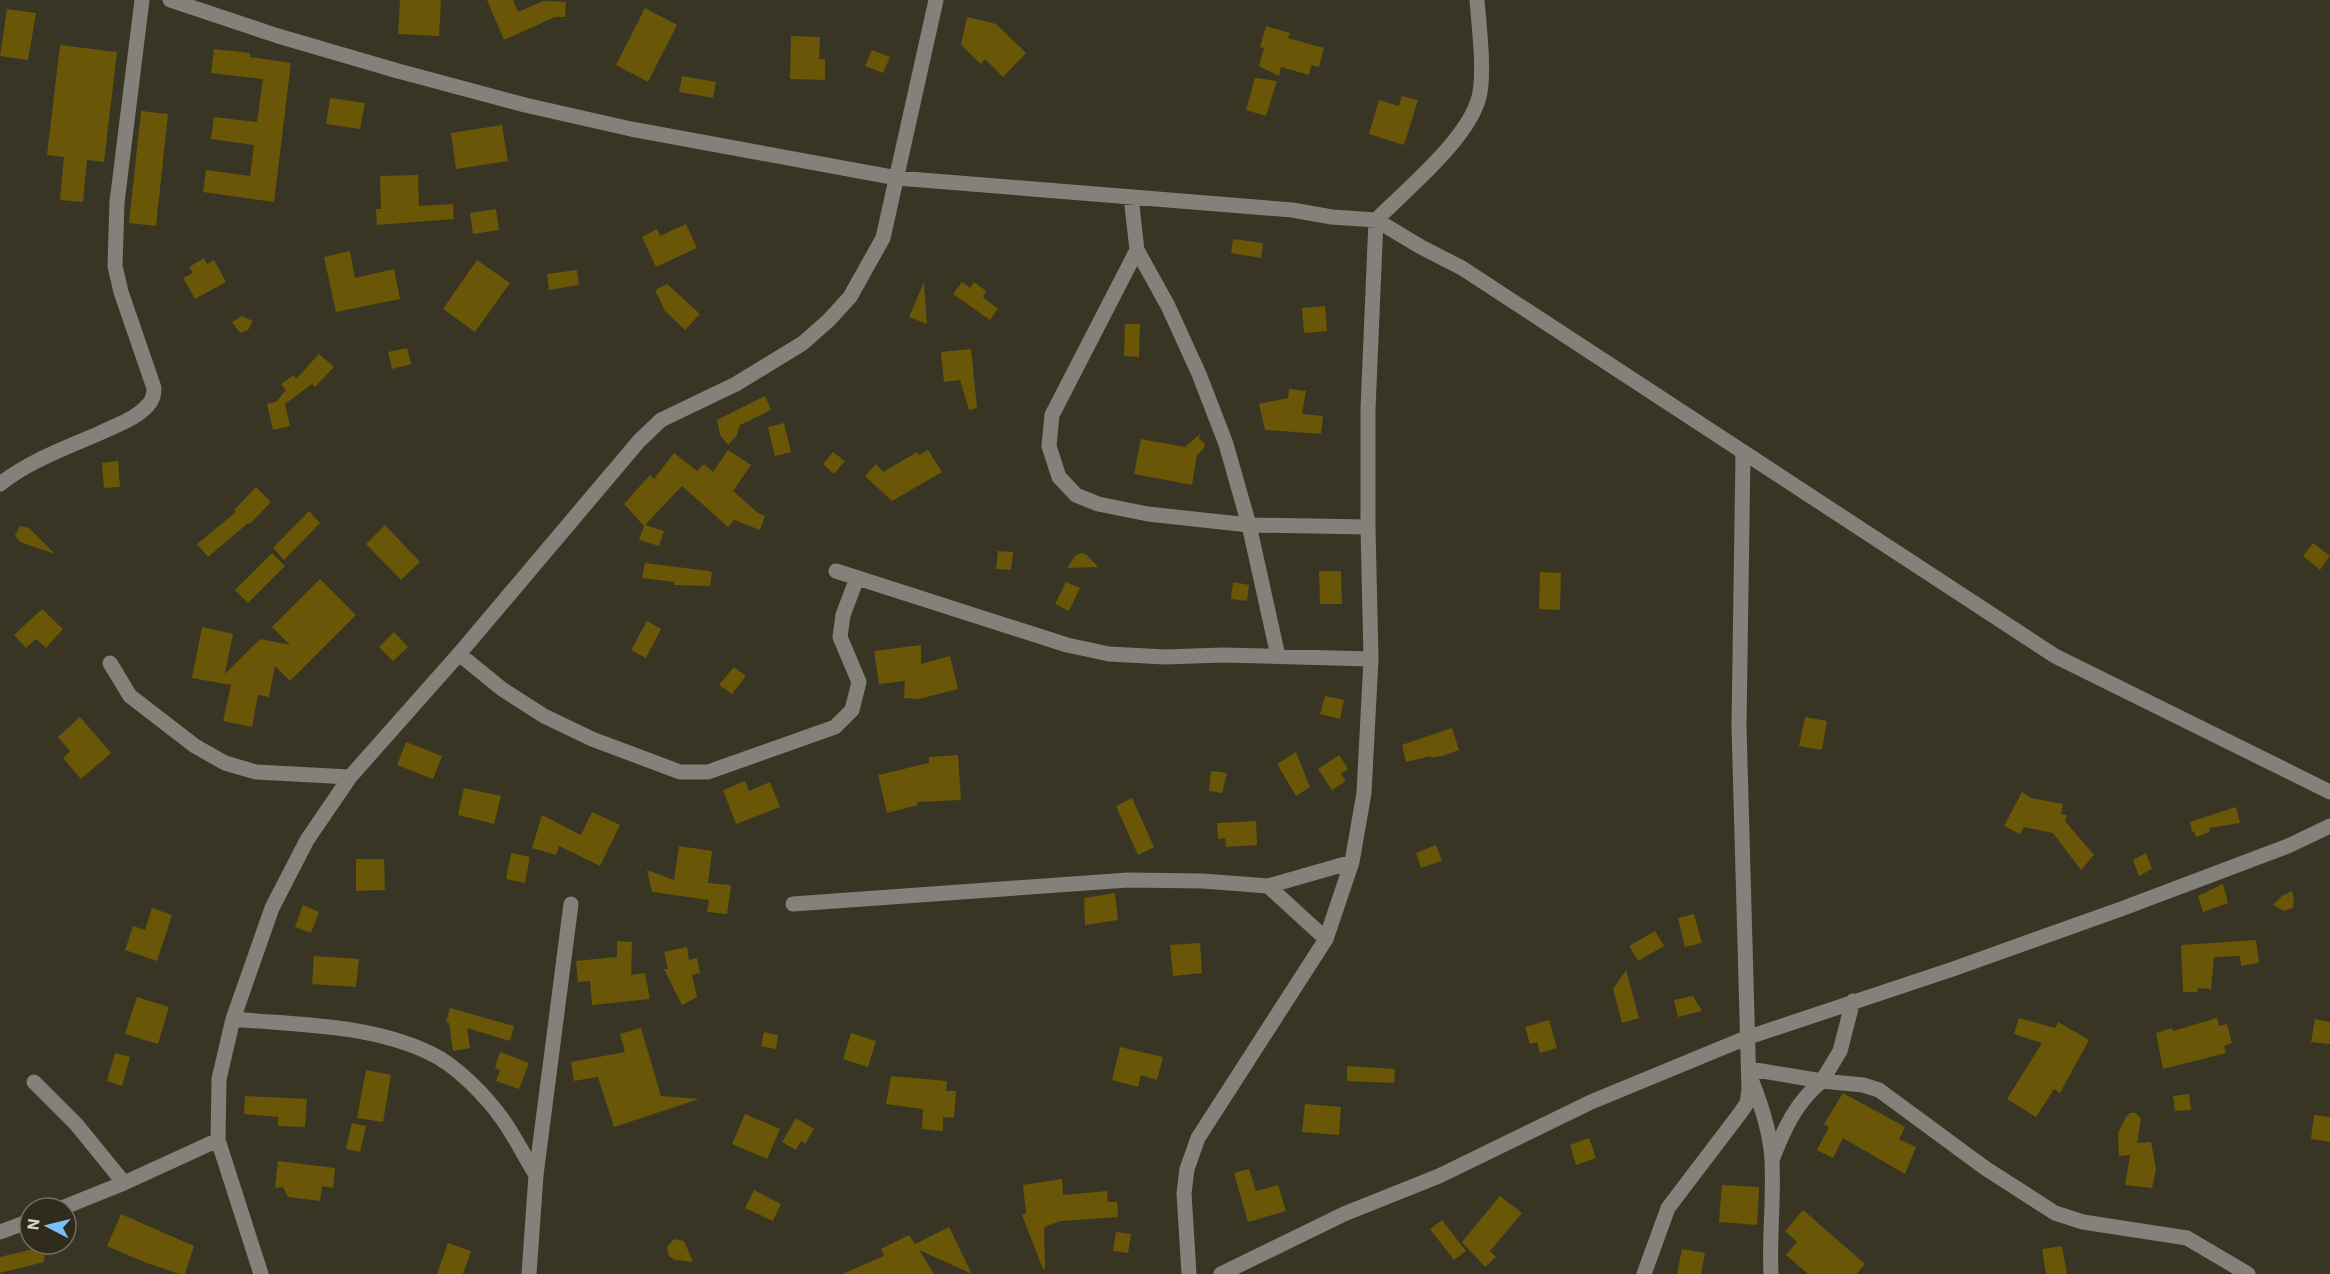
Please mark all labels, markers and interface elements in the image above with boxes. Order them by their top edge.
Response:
north arrow [18,1196,78,1256]
text: N [22,1217,44,1231]

